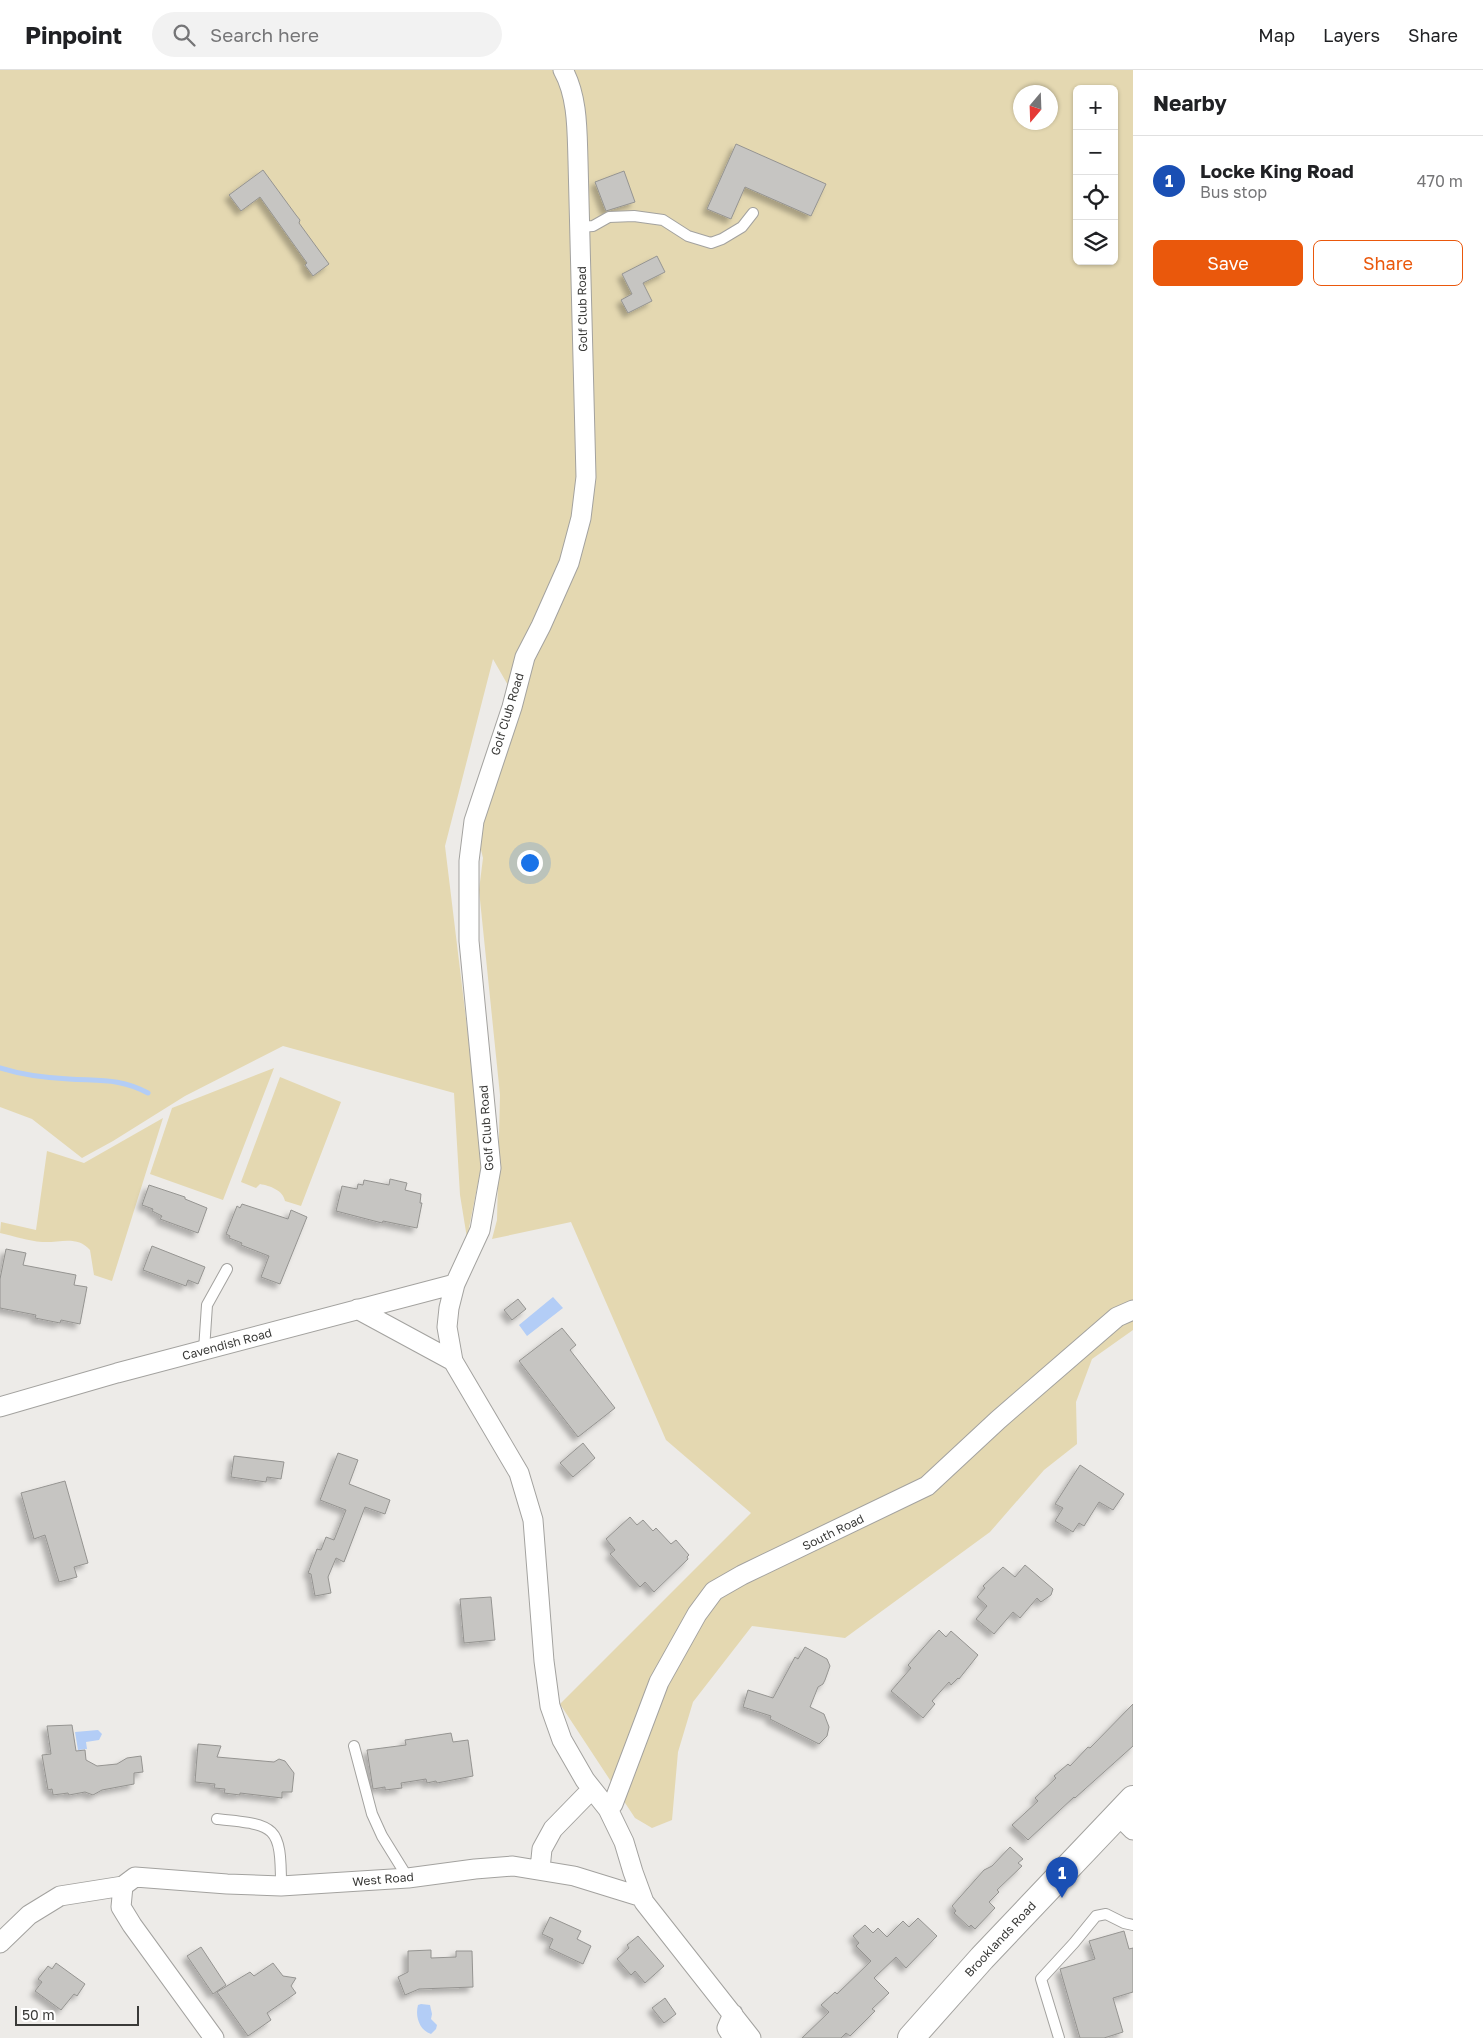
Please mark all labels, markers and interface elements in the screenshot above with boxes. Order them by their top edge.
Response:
search box [152,12,502,57]
text: Pinpoint [25,20,122,49]
icon: search [170,21,198,49]
text: Search here [210,23,319,46]
text: Map [1258,24,1295,46]
text: Layers [1323,24,1380,46]
text: Share [1408,24,1458,46]
north arrow [1013,85,1058,130]
map controls [1073,85,1118,265]
button: + [1073,85,1118,130]
text: Nearby [1153,90,1227,116]
button: − [1073,130,1118,175]
text: Locke King Road [1200,159,1354,182]
text: 1 [1165,171,1173,191]
text: 470 m [1417,171,1463,191]
button: locate [1073,175,1118,220]
text: Bus stop [1200,182,1267,202]
button: layers [1073,220,1118,265]
button: Save [1153,240,1303,286]
button: Share [1313,240,1463,286]
street label: Golf Club Road [574,266,590,352]
street label: Golf Club Road [487,671,527,757]
your location [517,850,543,876]
street label: Golf Club Road [476,1085,496,1171]
street label: Cavendish Road [180,1325,274,1363]
street label: South Road [800,1511,866,1553]
pin: 1 [1046,1857,1078,1898]
street label: West Road [352,1869,414,1889]
street label: Brooklands Road [961,1898,1039,1980]
scale bar [15,2003,139,2026]
text: 50 m [22,2006,55,2023]

